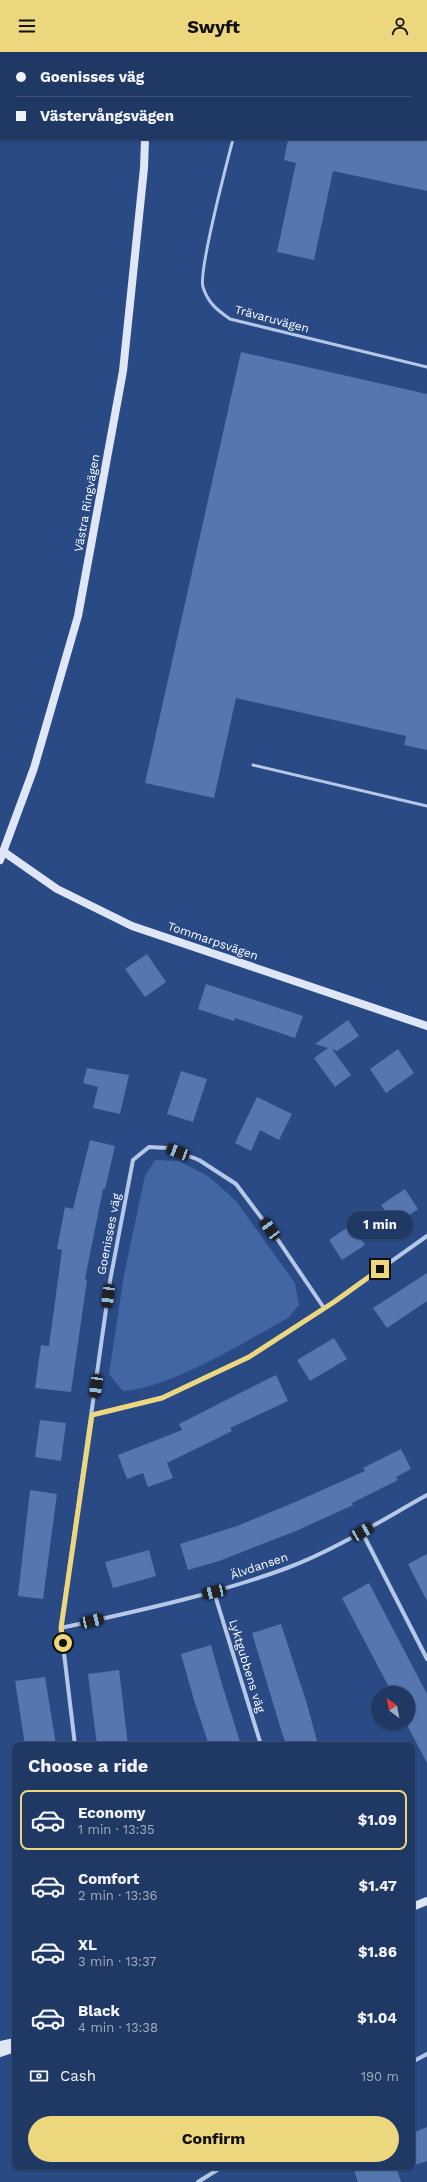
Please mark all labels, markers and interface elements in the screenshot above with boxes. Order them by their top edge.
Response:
icon: menu [16,15,38,37]
icon: person [389,15,411,37]
text: Swyft [187,16,240,37]
text: Goenisses väg [40,68,144,86]
text: Västervångsvägen [40,107,174,125]
street label: Trävaruvägen [233,302,311,336]
street label: Västra Ringvägen [72,453,102,553]
street label: Tommarpsvägen [166,919,260,963]
car [165,1142,191,1162]
street label: Goenisses väg [94,1192,124,1276]
callout: 1 min [347,1211,413,1239]
car [258,1216,282,1242]
text: 1 min [363,1217,397,1232]
route end [371,1260,389,1278]
car [101,1283,115,1309]
car [88,1373,104,1399]
car [349,1521,375,1543]
street label: Älvdansen [228,1550,290,1582]
car [201,1583,227,1601]
car [79,1612,105,1630]
street label: Lyktgubbens väg [226,1618,268,1715]
route start [54,1634,72,1652]
north arrow [371,1686,415,1730]
map controls [371,1686,415,1730]
text: Choose a ride [28,1755,148,1776]
icon: car [30,1802,66,1838]
text: Economy [78,1804,145,1822]
text: $1.09 [358,1811,397,1829]
text: 1 min · 13:35 [78,1822,155,1837]
icon: car [30,1868,66,1904]
text: Comfort [78,1870,139,1888]
text: $1.47 [359,1877,397,1895]
text: 2 min · 13:36 [78,1888,157,1903]
icon: car [30,1934,66,1970]
text: XL [78,1936,97,1954]
text: $1.86 [358,1943,397,1961]
text: 3 min · 13:37 [78,1954,156,1969]
icon: car [30,2000,66,2036]
text: Black [78,2002,120,2020]
text: $1.04 [357,2009,397,2027]
text: 4 min · 13:38 [78,2020,158,2035]
icon: cash [28,2065,50,2087]
text: Cash [60,2067,96,2085]
text: 190 m [361,2069,399,2084]
button: Confirm [28,2116,399,2162]

